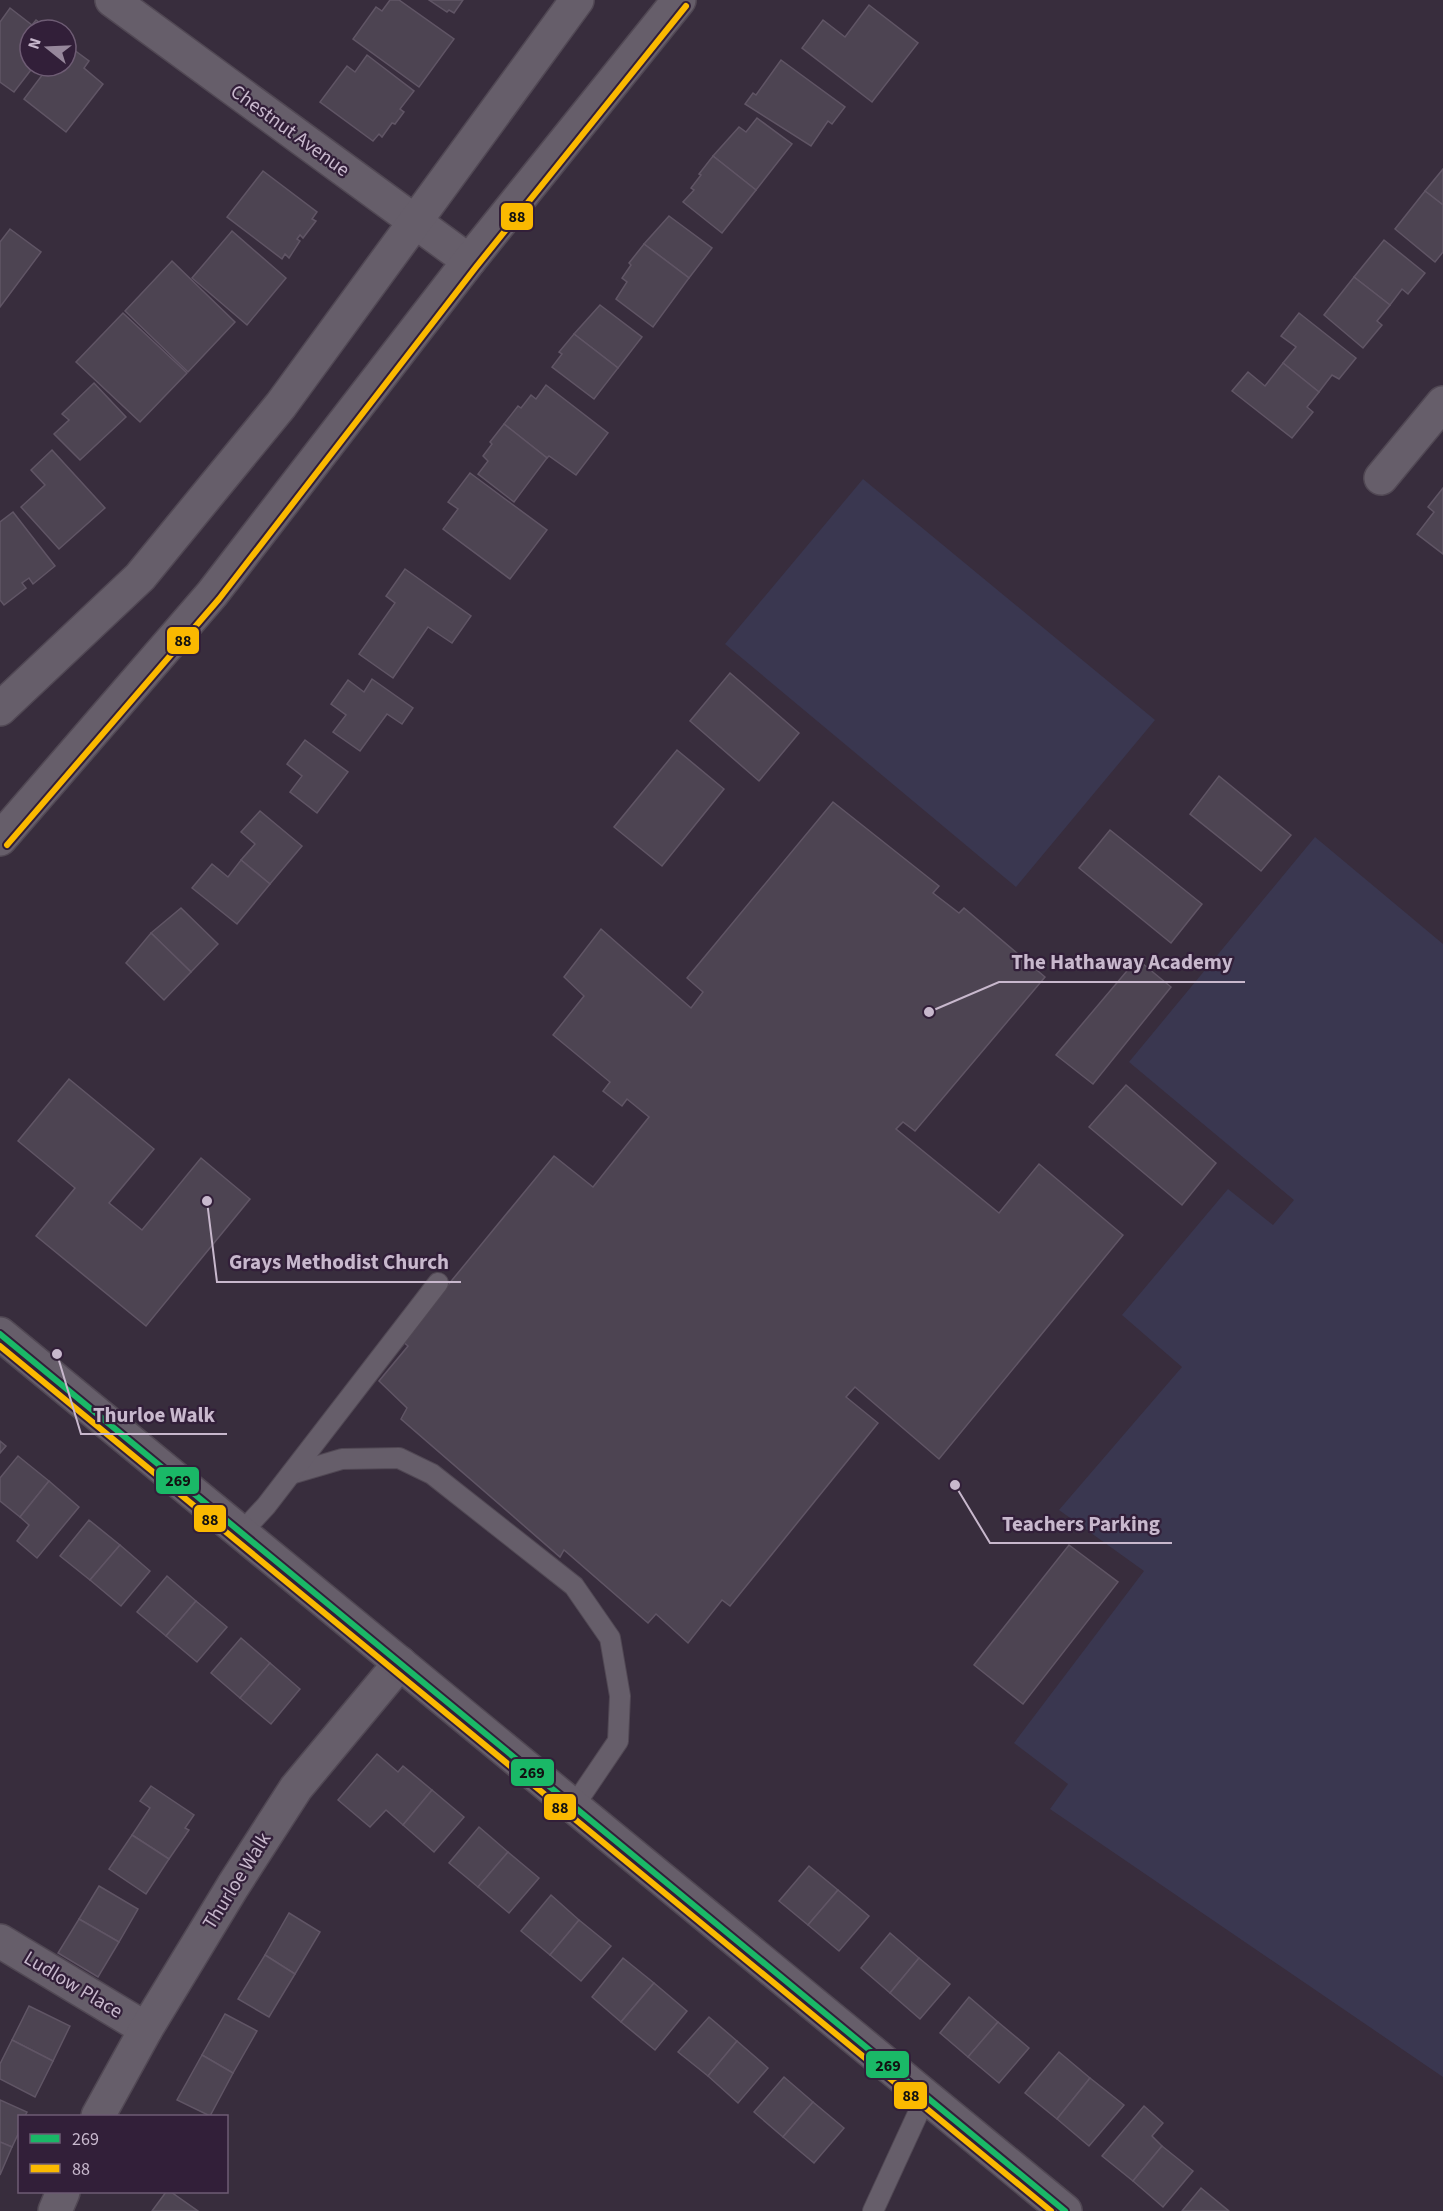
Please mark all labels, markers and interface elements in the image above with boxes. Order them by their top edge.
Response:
north arrow [18,18,78,78]
text: N [23,35,47,52]
street label: Chestnut Avenue [225,78,355,184]
line badge: 88 [500,202,534,231]
text: 88 [509,206,525,228]
line badge: 88 [166,626,200,655]
text: 88 [175,630,191,652]
callout: The Hathaway Academy [999,943,1245,982]
text: The Hathaway Academy [1011,947,1233,977]
callout: Grays Methodist Church [217,1243,461,1282]
text: Grays Methodist Church [229,1247,449,1277]
callout: Thurloe Walk [81,1395,227,1434]
text: Thurloe Walk [93,1400,216,1430]
line badge: 269 [155,1466,200,1495]
text: 269 [165,1470,191,1492]
line badge: 88 [193,1504,227,1533]
callout: Teachers Parking [990,1504,1172,1543]
text: 88 [202,1509,218,1531]
text: Teachers Parking [1002,1509,1160,1539]
line badge: 269 [510,1758,555,1787]
text: 269 [519,1762,545,1784]
line badge: 88 [543,1793,577,1821]
text: 88 [552,1797,568,1819]
street label: Thurloe Walk [196,1827,278,1935]
street label: Ludlow Place [18,1944,128,2026]
line badge: 269 [865,2050,910,2079]
text: 269 [875,2055,901,2077]
line badge: 88 [893,2081,928,2110]
text: 88 [903,2085,919,2107]
legend [18,2115,228,2193]
text: 269 [72,2127,99,2152]
text: 88 [72,2157,90,2182]

